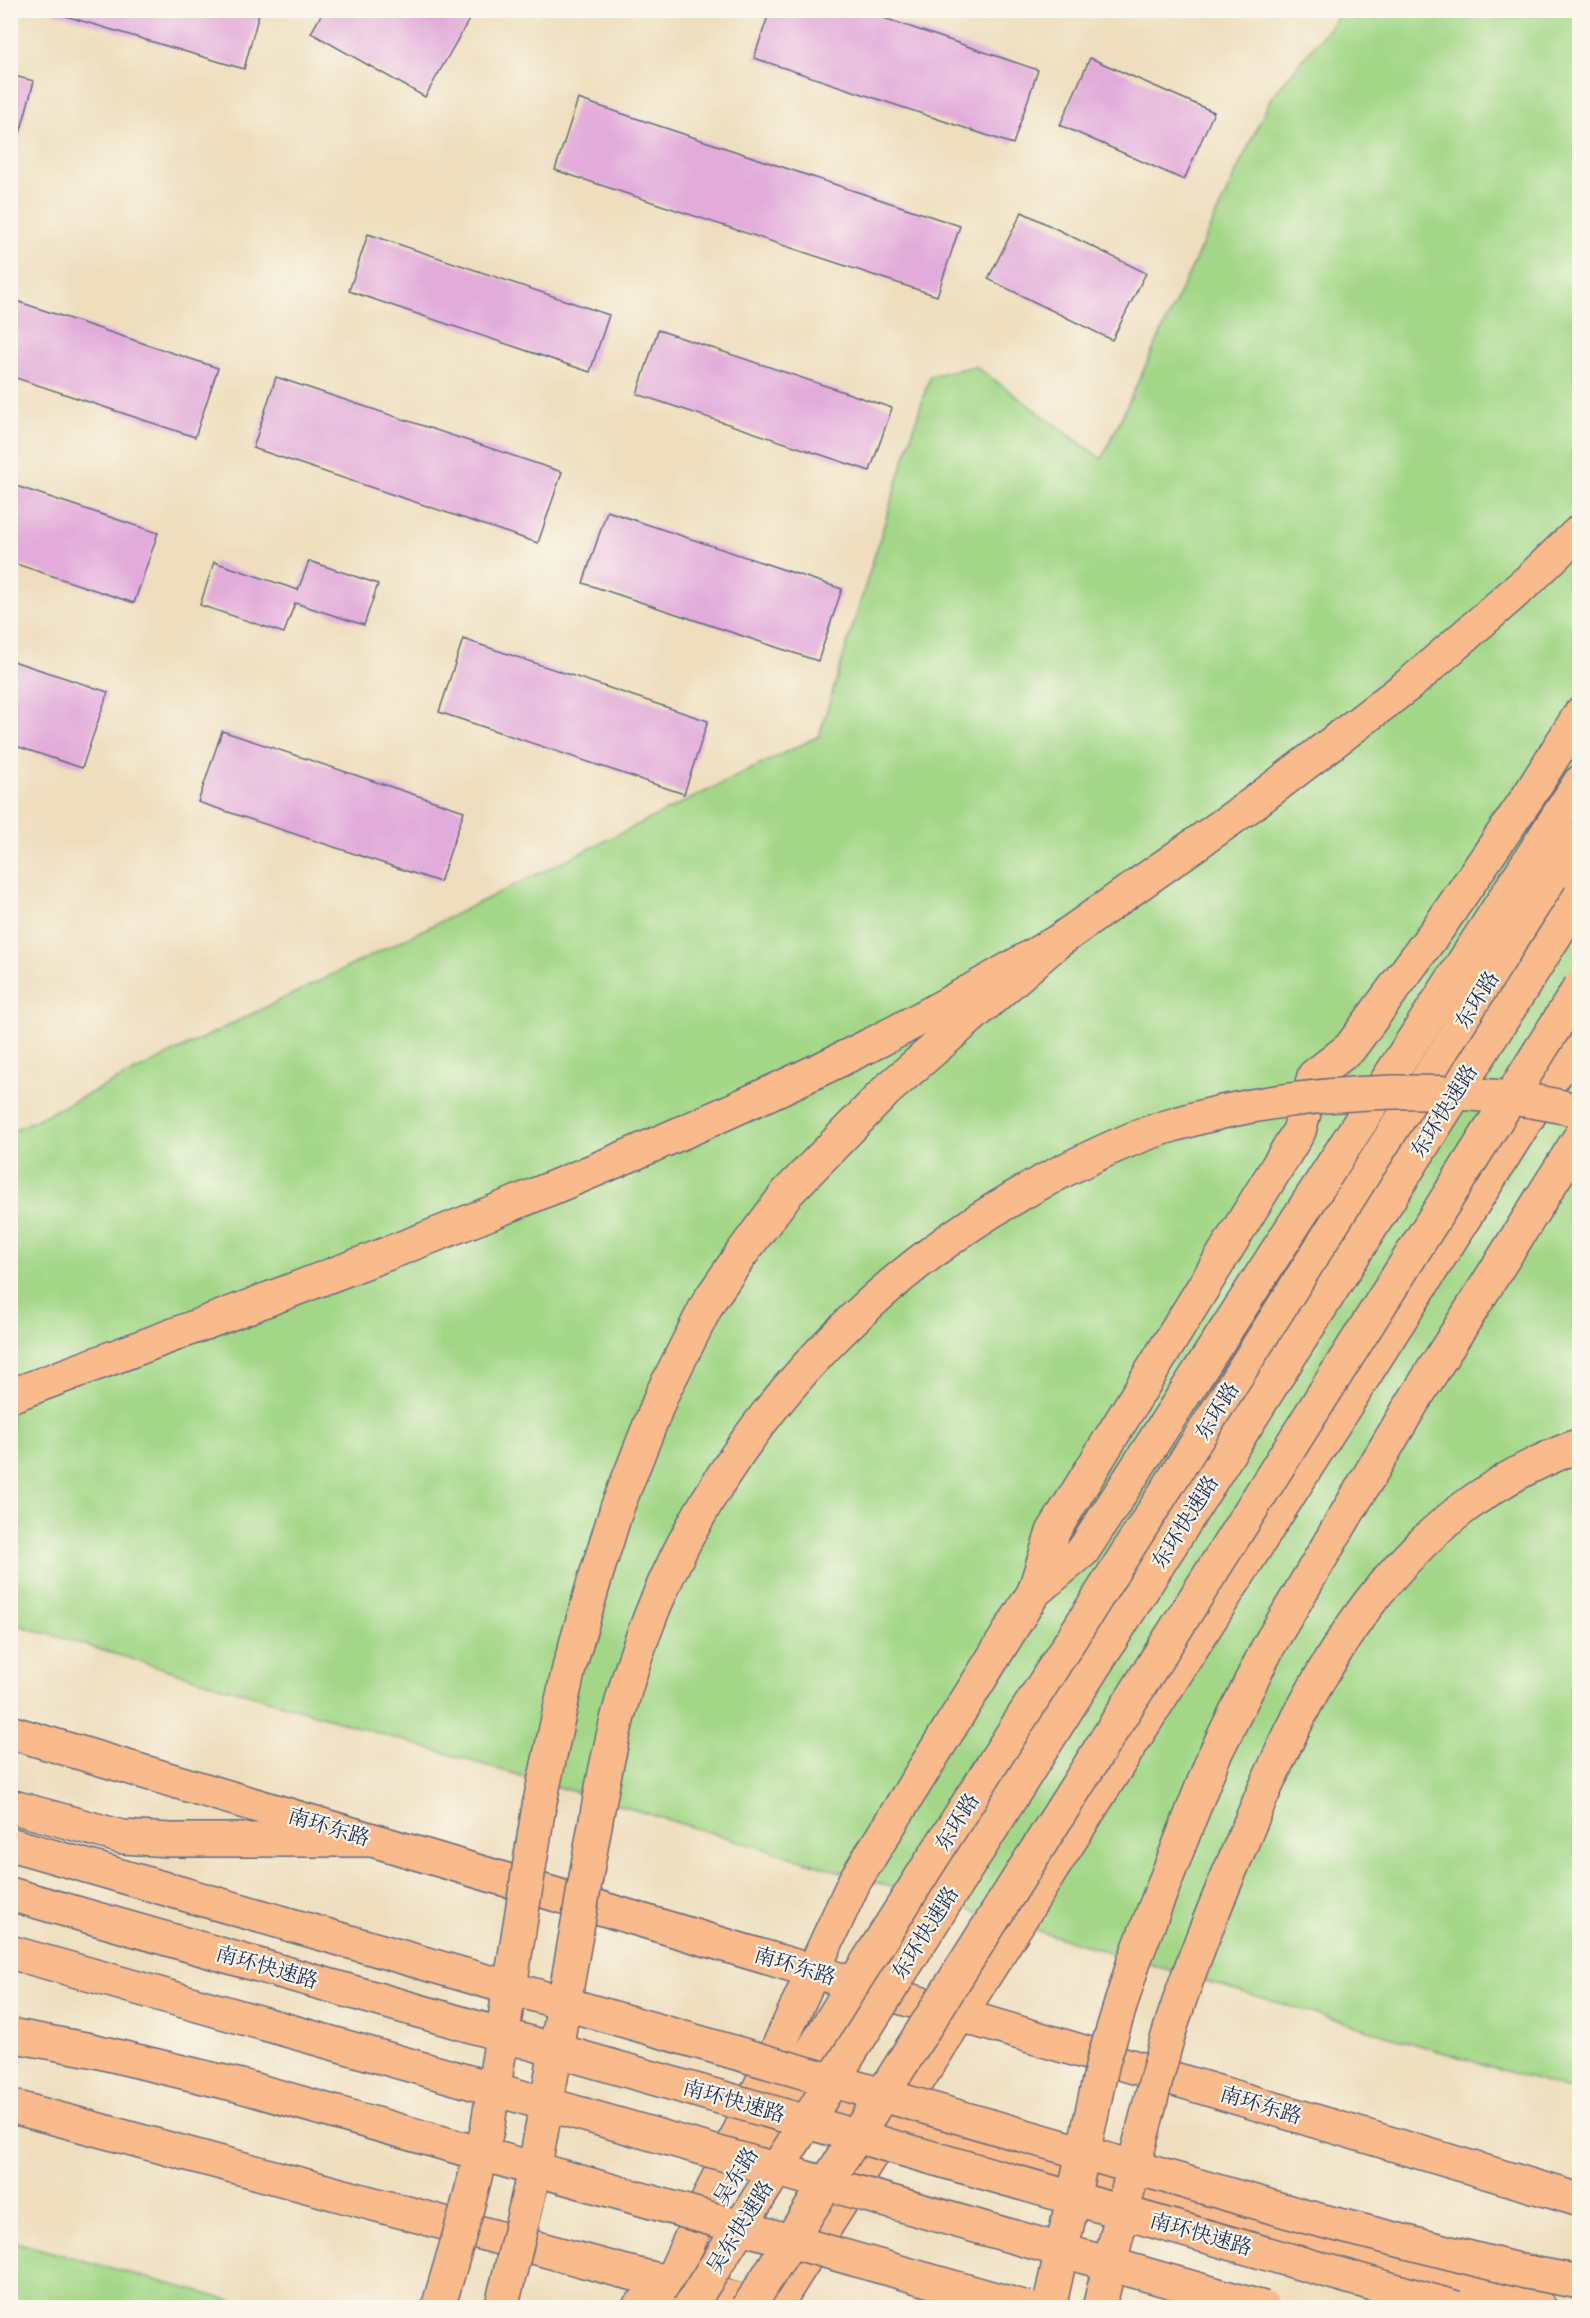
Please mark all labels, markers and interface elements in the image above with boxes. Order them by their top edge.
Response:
street label: 东环路 [1450,967,1506,1034]
street label: 东环快速路 [1406,1060,1484,1163]
street label: 东环路 [1190,1378,1246,1445]
street label: 东环快速路 [1147,1471,1225,1574]
street label: 东环路 [930,1789,986,1856]
street label: 南环东路 [285,1803,373,1853]
street label: 东环快速路 [887,1882,965,1985]
street label: 南环快速路 [213,1941,321,1995]
street label: 南环东路 [751,1942,839,1992]
street label: 南环快速路 [680,2075,788,2129]
street label: 南环东路 [1217,2081,1305,2131]
street label: 吴东路 [709,2143,765,2210]
street label: 吴东快速路 [702,2176,780,2279]
street label: 南环快速路 [1147,2208,1255,2262]

